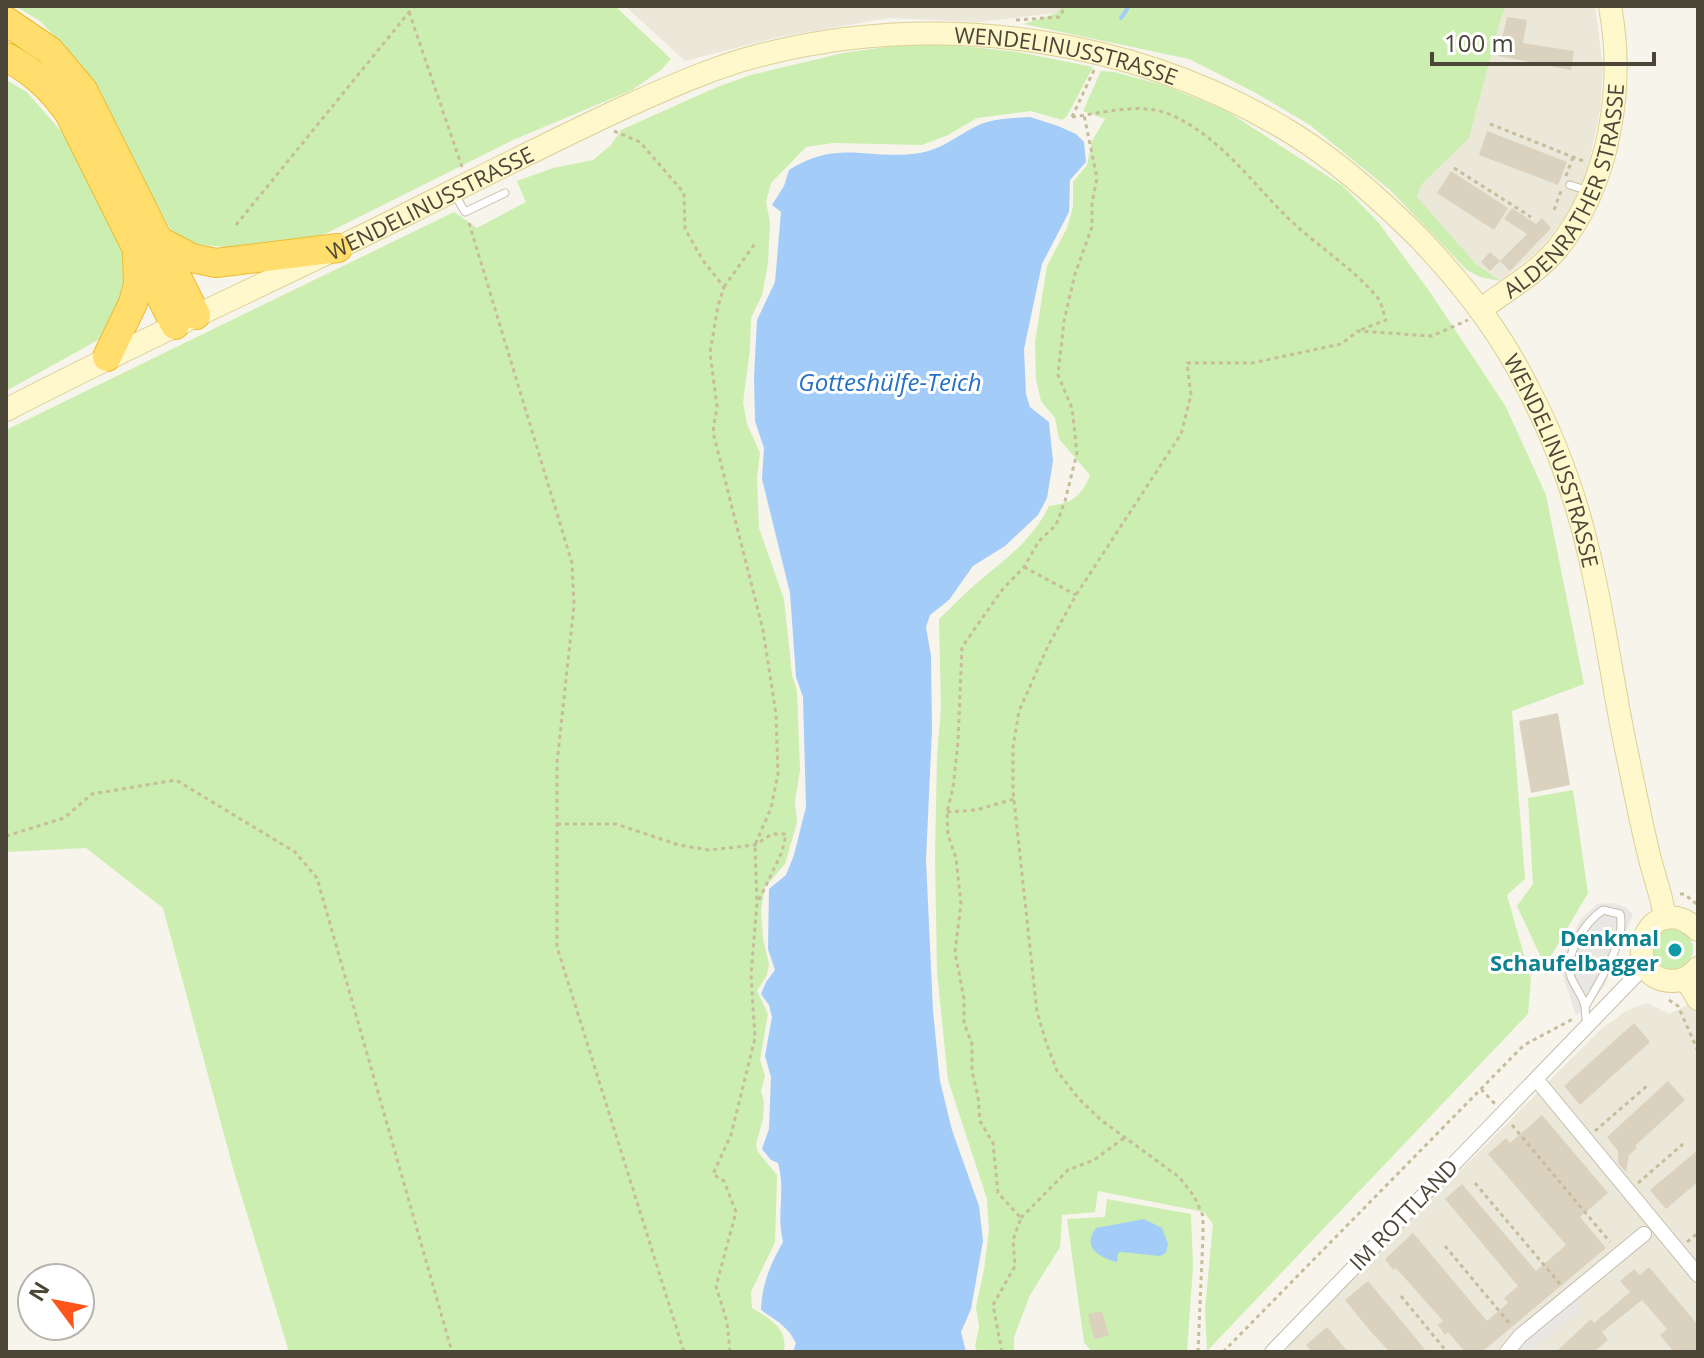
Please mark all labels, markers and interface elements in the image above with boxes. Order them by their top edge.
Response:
scale bar [1432,16,1654,66]
street label: WENDELINUSSTRASSE [954,19,1182,91]
text: 100 m [1444,26,1514,59]
street label: ALDENRATHER STRASSE [1497,82,1630,304]
street label: WENDELINUSSTRASSE [321,138,538,266]
street label: WENDELINUSSTRASSE [1497,348,1607,571]
water label: Gotteshülfe-Teich [798,365,982,398]
place label: Denkmal Schaufelbagger [1490,922,1659,977]
marker: Denkmal Schaufelbagger [1666,941,1684,959]
street label: IM ROTTLAND [1342,1152,1464,1276]
north arrow [16,1262,96,1342]
text: N [21,1275,56,1306]

